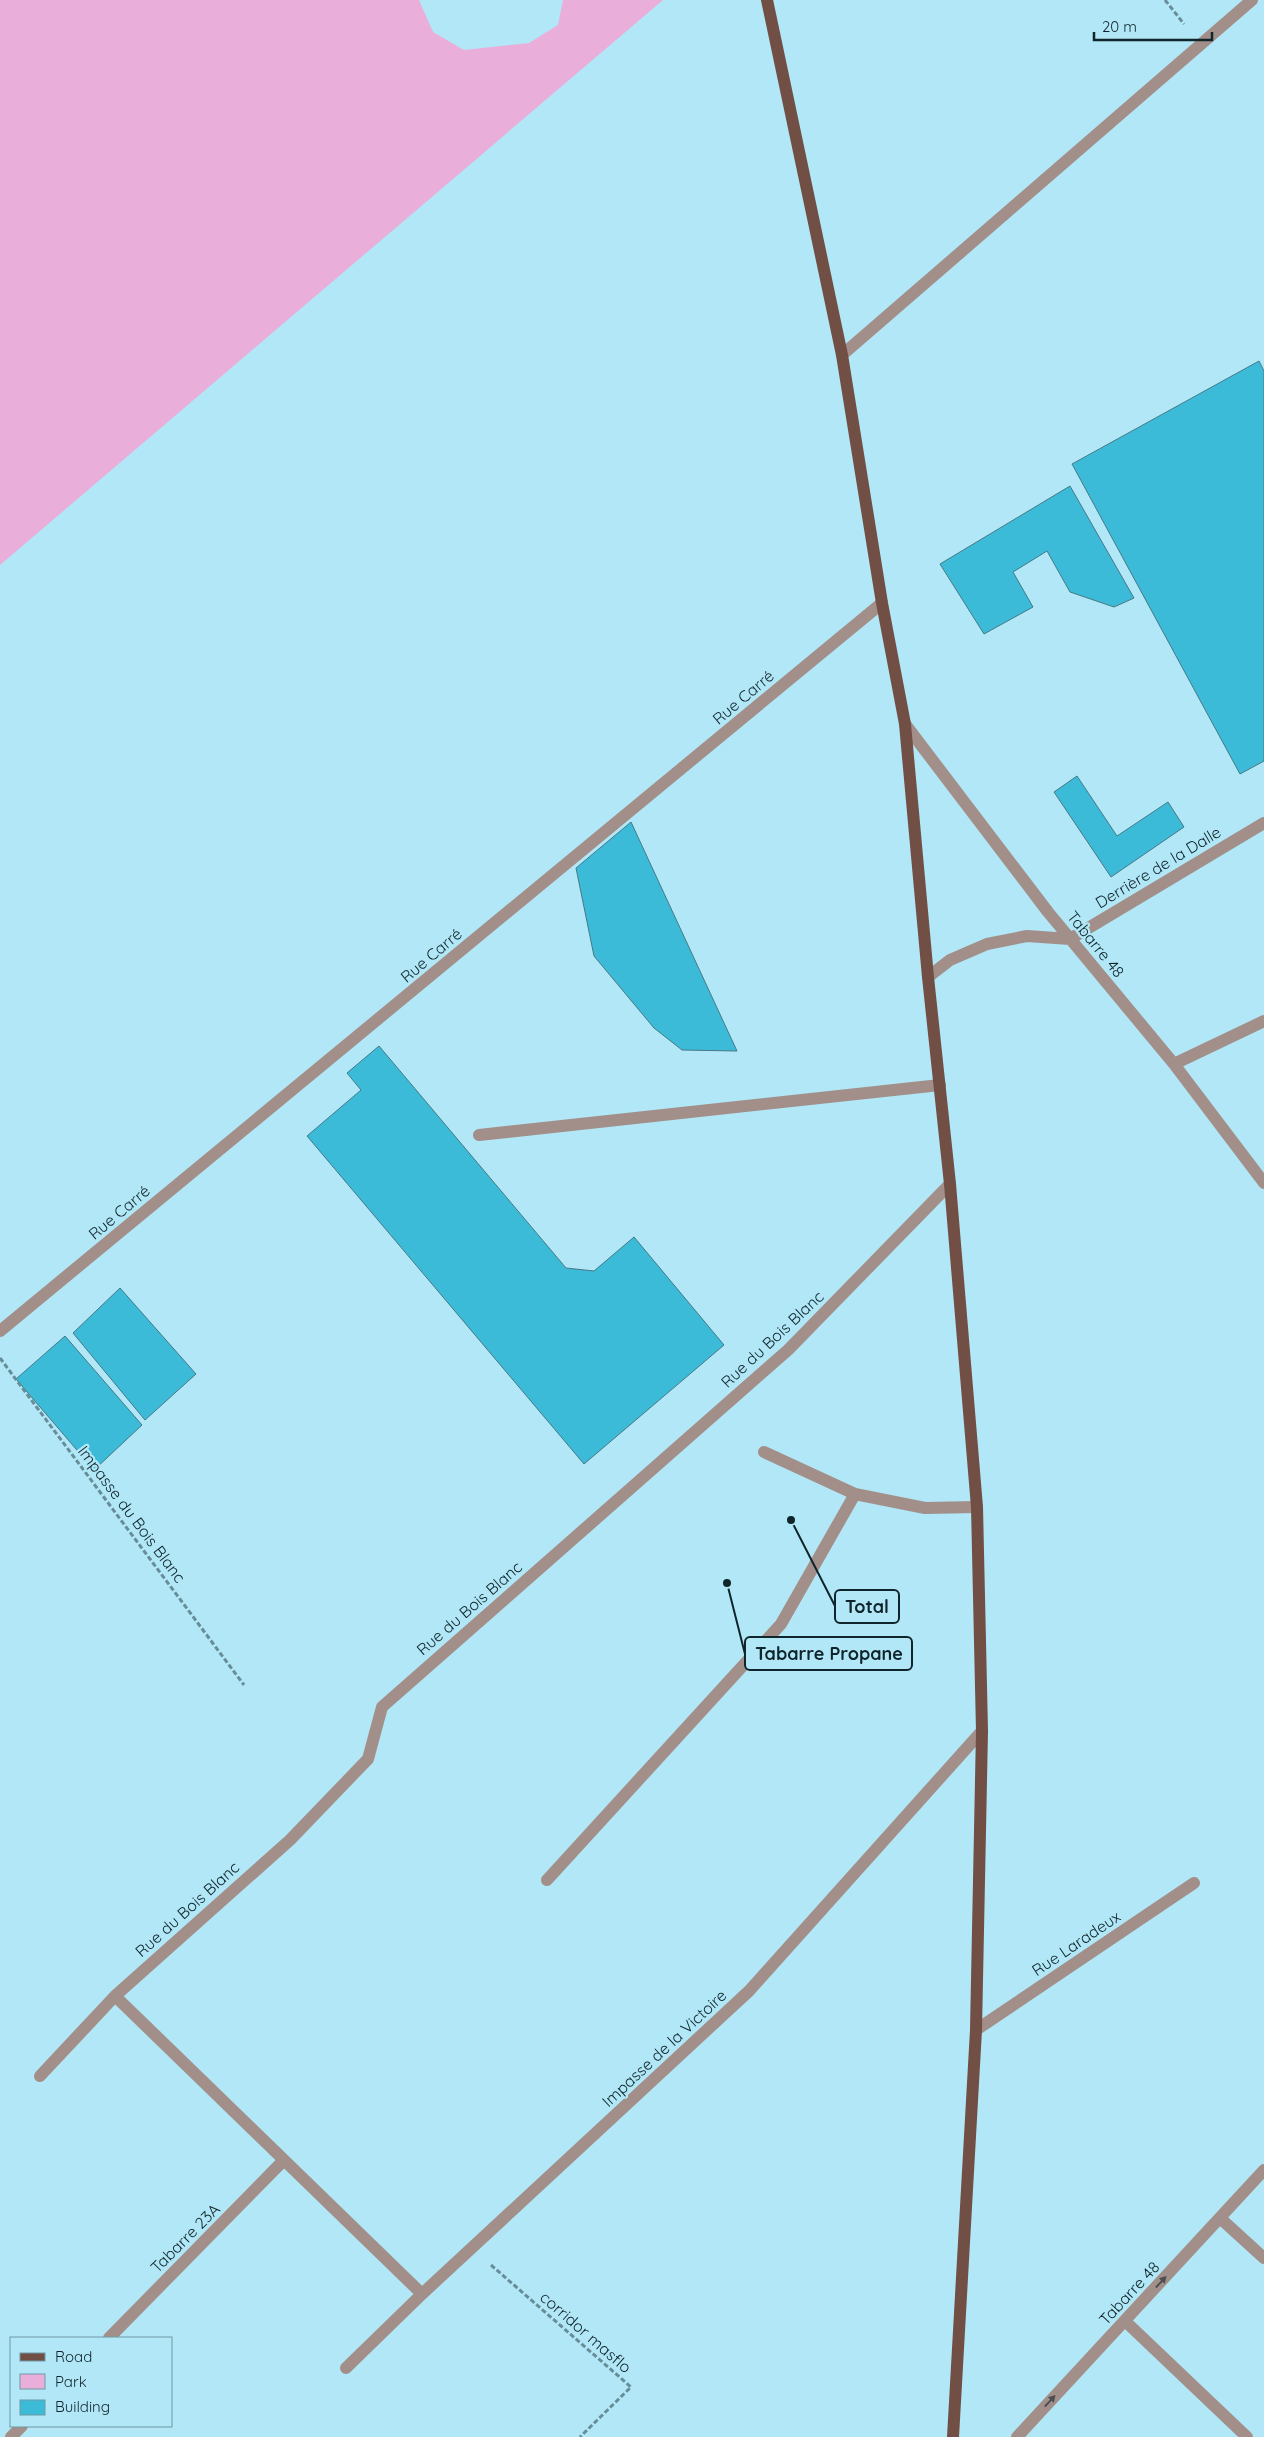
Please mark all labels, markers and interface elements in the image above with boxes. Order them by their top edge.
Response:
scale bar [1094,10,1212,42]
text: 20 m [1102,17,1137,36]
street label: Rue Carré [708,665,778,729]
street label: Derrière de la Dalle [1092,822,1224,912]
street label: Tabarre 48 [1063,907,1129,981]
street label: Rue Carré [396,923,466,987]
street label: Rue Carré [84,1180,154,1244]
street label: Rue du Bois Blanc [716,1286,828,1392]
street label: Impasse du Bois Blanc [74,1442,190,1586]
street label: Rue du Bois Blanc [412,1557,526,1659]
callout: Total [835,1590,899,1623]
text: Total [845,1595,889,1618]
callout: Tabarre Propane [745,1637,912,1670]
text: Tabarre Propane [755,1642,903,1665]
street label: Rue du Bois Blanc [131,1857,243,1961]
street label: Rue Laradeux [1028,1906,1124,1980]
street label: Impasse de la Victoire [598,1985,730,2111]
street label: Tabarre 23A [146,2199,224,2277]
street label: Tabarre 48 [1095,2257,1163,2329]
one-way arrow [1155,2276,1167,2288]
street label: corridor masflo [536,2287,636,2377]
legend [10,2337,172,2427]
text: Road [55,2347,92,2366]
text: Park [55,2372,87,2391]
one-way arrow [1044,2396,1056,2408]
text: Building [55,2397,110,2416]

